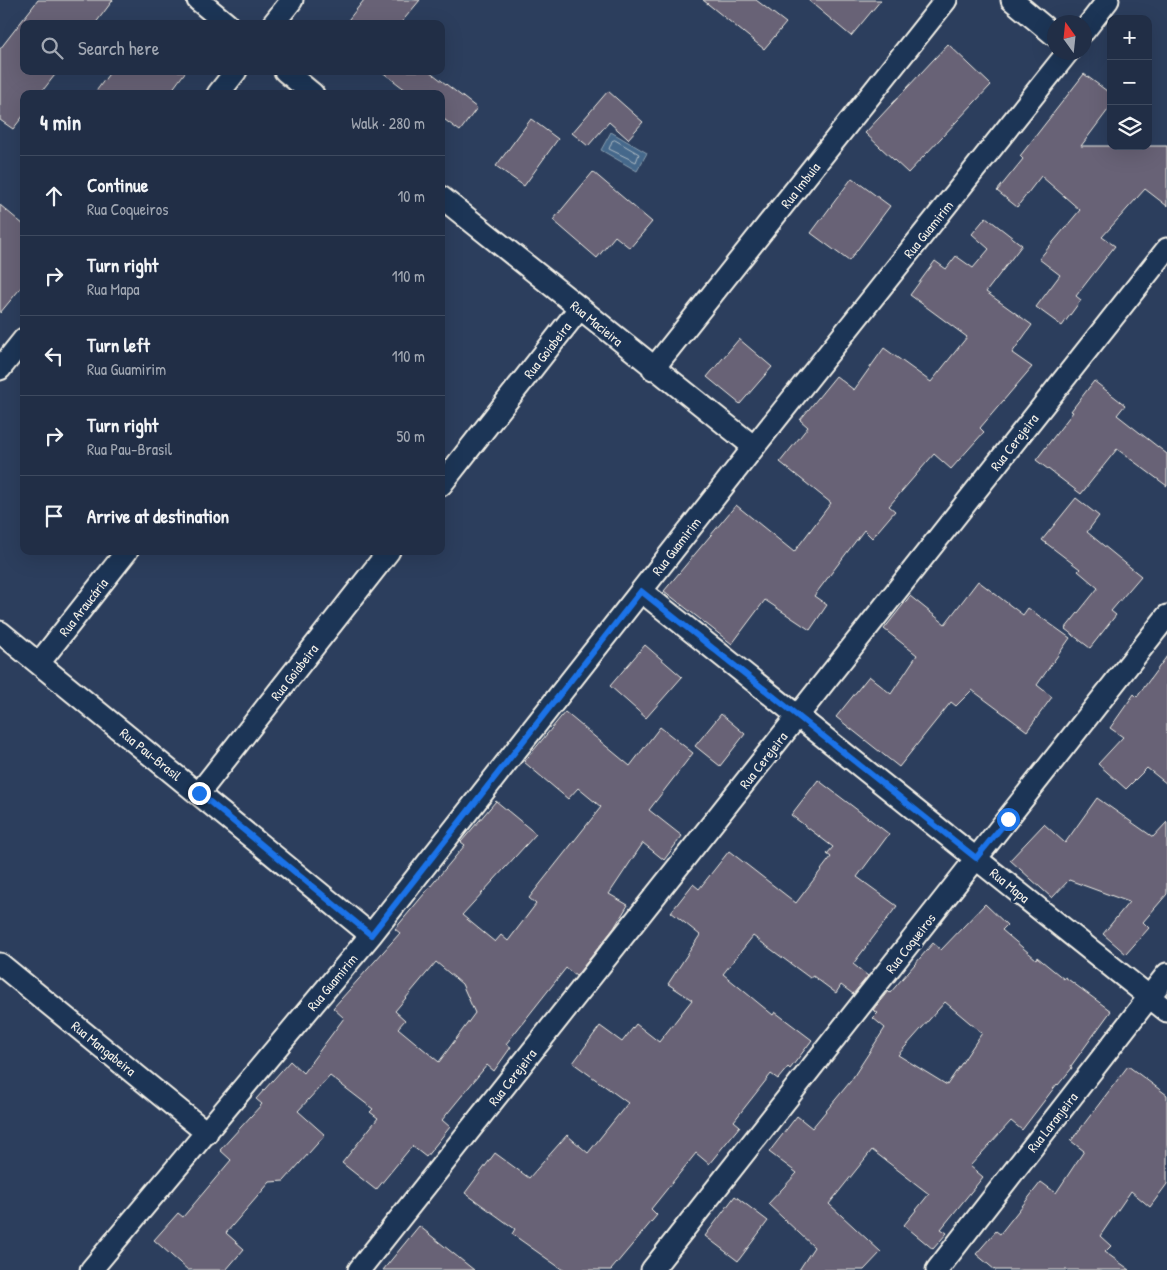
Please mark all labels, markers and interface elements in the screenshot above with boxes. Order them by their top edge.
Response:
north arrow [1047,15,1092,60]
map controls [1107,15,1152,150]
button: + [1107,15,1152,60]
search box [20,20,445,75]
icon: search [38,34,66,62]
text: Search here [78,35,159,61]
button: − [1107,60,1152,105]
button: layers [1107,105,1152,150]
text: 4 min [40,108,81,137]
text: Walk · 280 m [351,112,425,134]
street label: Rua Imbuia [776,158,824,212]
text: Continue [87,172,148,198]
icon: ahead [40,182,68,210]
text: 10 m [397,185,425,207]
street label: Rua Guamirim [899,196,957,262]
text: Rua Coqueiros [87,198,168,220]
text: Turn right [87,252,158,278]
icon: right [40,262,68,290]
text: 110 m [392,265,425,287]
text: Rua Mapa [87,278,140,300]
street label: Rua Macieira [567,296,628,350]
street label: Rua Goiabeira [519,317,575,382]
text: Turn left [87,332,150,358]
icon: left [40,342,68,370]
text: 110 m [392,345,425,367]
text: Rua Guamirim [87,358,166,380]
street label: Rua Cerejeira [986,409,1043,475]
text: Turn right [87,412,158,438]
icon: right [40,422,68,450]
text: 50 m [397,425,425,447]
text: Rua Pau-Brasil [87,438,172,460]
icon: arrive [40,502,68,530]
text: Arrive at destination [87,503,229,529]
street label: Rua Guamirim [647,513,705,579]
street label: Rua Araucária [54,574,112,640]
street label: Rua Goiabeira [266,639,322,704]
street label: Rua Pau-Brasil [116,723,186,785]
street label: Rua Cerejeira [735,727,792,793]
route end [188,782,211,805]
route start [997,808,1020,831]
street label: Rua Mapa [986,863,1034,908]
street label: Rua Coqueiros [881,909,940,978]
street label: Rua Guamirim [302,949,362,1015]
street label: Rua Mangabeira [67,1016,141,1081]
street label: Rua Cerejeira [484,1044,541,1110]
street label: Rua Laranjeira [1023,1088,1083,1157]

